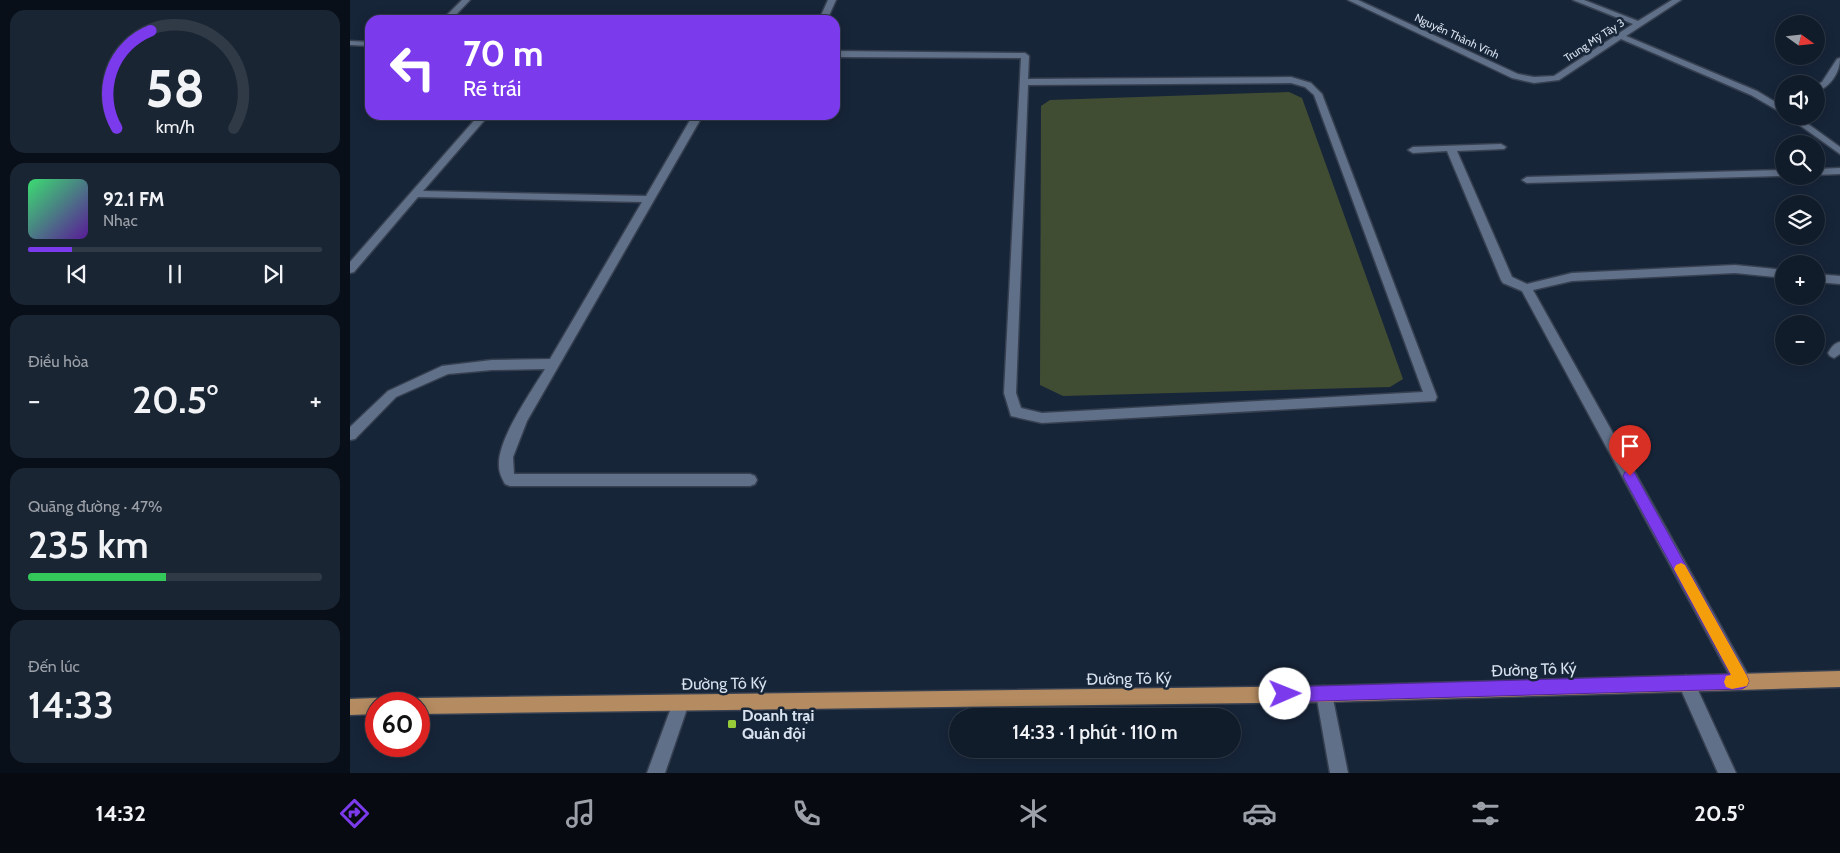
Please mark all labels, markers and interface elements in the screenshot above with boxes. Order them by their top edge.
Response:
street label: Nguyễn Thành Vĩnh [1412,10,1502,62]
street label: Trung Mỹ Tây 3 [1561,15,1627,65]
north arrow [1775,15,1825,65]
map controls [1775,15,1825,365]
text: 70 m [463,32,544,75]
icon: left [380,35,445,100]
text: 58 [145,57,205,120]
text: Rẽ trái [463,75,522,102]
button: sound [1775,75,1825,125]
text: km/h [155,116,195,137]
button: search [1775,135,1825,185]
text: 92.1 FM [103,188,164,211]
button: layers [1775,195,1825,245]
text: Nhạc [103,211,138,230]
button: + [1775,255,1825,305]
icon: previous [63,260,91,288]
icon: pause [161,260,189,288]
icon: next [259,260,287,288]
button: − [1775,315,1825,365]
text: Điều hòa [28,352,88,371]
text: 20.5° [132,376,218,423]
text: − [28,383,40,417]
text: + [310,383,322,417]
pin [1609,425,1651,476]
icon: arrive [1616,432,1644,460]
text: Quãng đường · 47% [28,497,162,516]
text: 235 km [28,521,149,568]
text: Đến lúc [28,657,80,676]
street label: Đường Tô Ký [1491,659,1577,680]
position arrow [1258,667,1310,719]
street label: Đường Tô Ký [1086,668,1172,689]
street label: Đường Tô Ký [681,673,767,694]
text: 14:33 [28,681,114,728]
speed limit sign: 60 [365,692,430,757]
place label: Doanh trại Quân đội [742,706,814,743]
marker: Doanh trại Quân đội [726,718,738,730]
text: 14:33 · 1 phút · 110 m [1012,721,1178,744]
icon: directions [337,796,372,831]
icon: music [563,796,598,831]
icon: phone [789,796,824,831]
icon: climate [1016,796,1051,831]
icon: car [1242,796,1277,831]
icon: filters [1468,796,1503,831]
text: 14:32 [96,800,146,827]
text: 20.5° [1694,800,1744,827]

